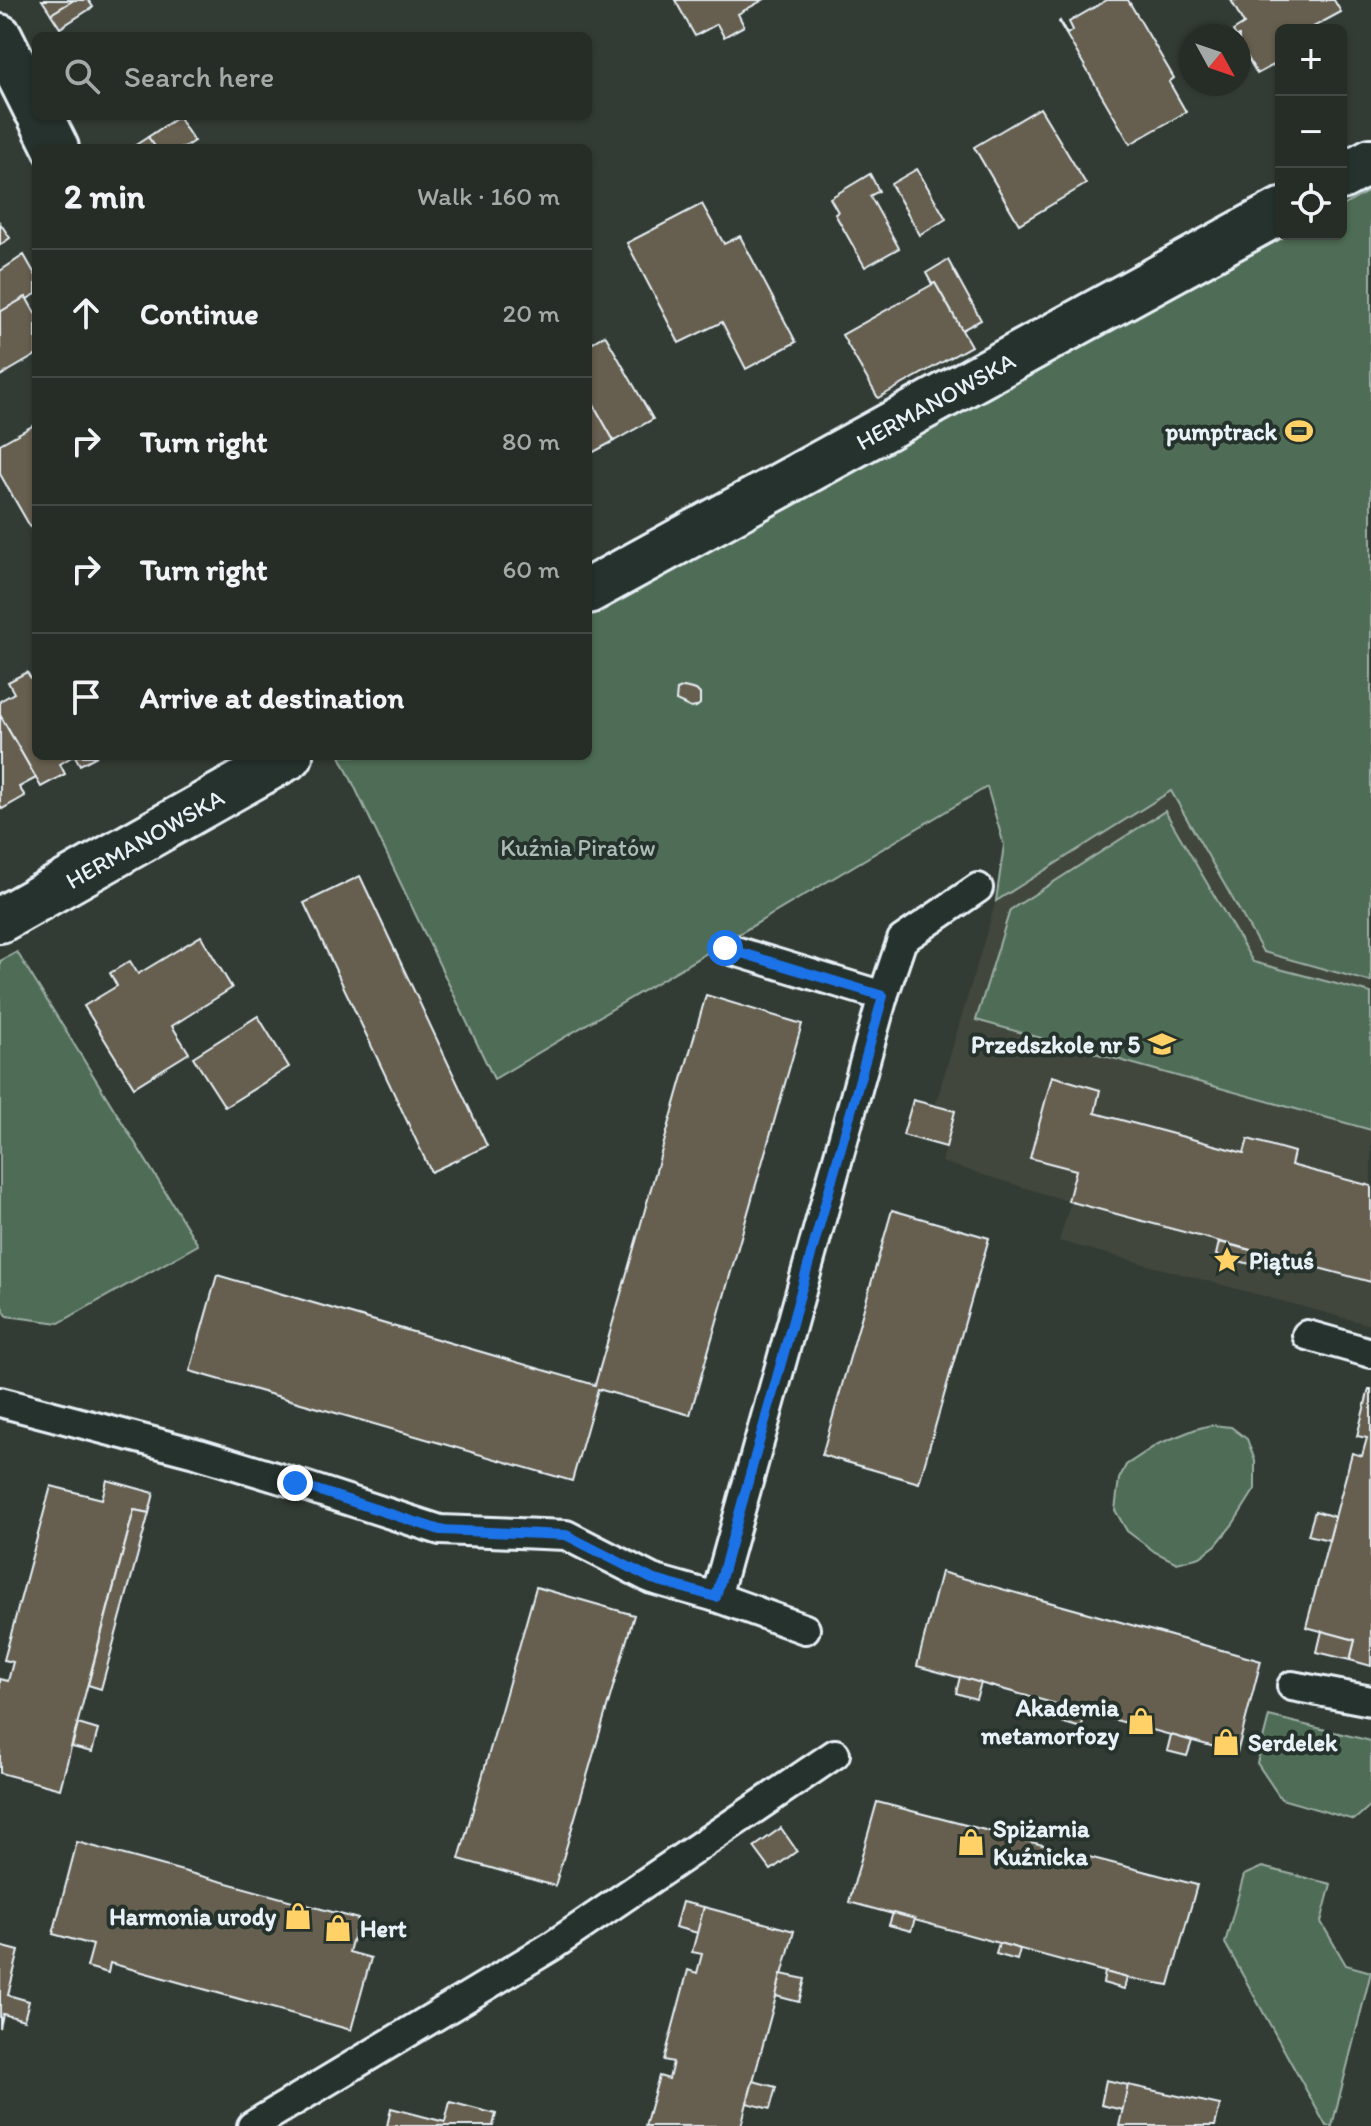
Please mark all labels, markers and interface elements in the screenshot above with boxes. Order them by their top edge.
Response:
north arrow [1179,24,1251,96]
map controls [1275,24,1347,240]
button: + [1275,24,1347,96]
search box [32,32,592,120]
icon: search [60,54,104,98]
text: Search here [124,58,274,95]
button: − [1275,96,1347,168]
button: locate [1275,168,1347,240]
text: 2 min [64,176,145,217]
text: Walk · 160 m [417,180,560,212]
icon: ahead [64,291,108,335]
text: Continue [140,295,259,332]
text: 20 m [503,297,560,329]
street label: HERMANOWSKA [851,345,1020,456]
sports icon: pumptrack [1284,416,1314,446]
place label: pumptrack [1164,417,1278,447]
icon: right [64,419,108,463]
text: Turn right [140,423,268,460]
text: 80 m [502,425,560,457]
icon: right [64,547,108,591]
text: Turn right [140,551,268,588]
text: 60 m [503,553,560,585]
icon: arrive [64,675,108,719]
text: Arrive at destination [140,679,404,716]
street label: HERMANOWSKA [60,782,229,895]
park label: Kuźnia Piratów [500,833,656,862]
route start [707,930,743,966]
school or university icon: Przedszkole nr 5 [1147,1029,1177,1059]
place label: Przedszkole nr 5 [971,1030,1140,1059]
place icon: Piątuś [1212,1245,1242,1275]
place label: Piątuś [1249,1246,1314,1276]
route end [277,1465,313,1501]
place label: Akademia metamorfozy [980,1693,1120,1751]
shop icon: Akademia metamorfozy [1126,1706,1156,1736]
shop icon: Serdelek [1211,1727,1241,1757]
place label: Serdelek [1248,1728,1338,1757]
place label: Spiżarnia Kuźnicka [993,1814,1090,1871]
shop icon: Spiżarnia Kuźnicka [956,1827,986,1857]
shop icon: Harmonia urody [283,1901,313,1931]
place label: Harmonia urody [109,1902,277,1932]
shop icon: Hert [323,1913,353,1943]
place label: Hert [360,1914,407,1943]

